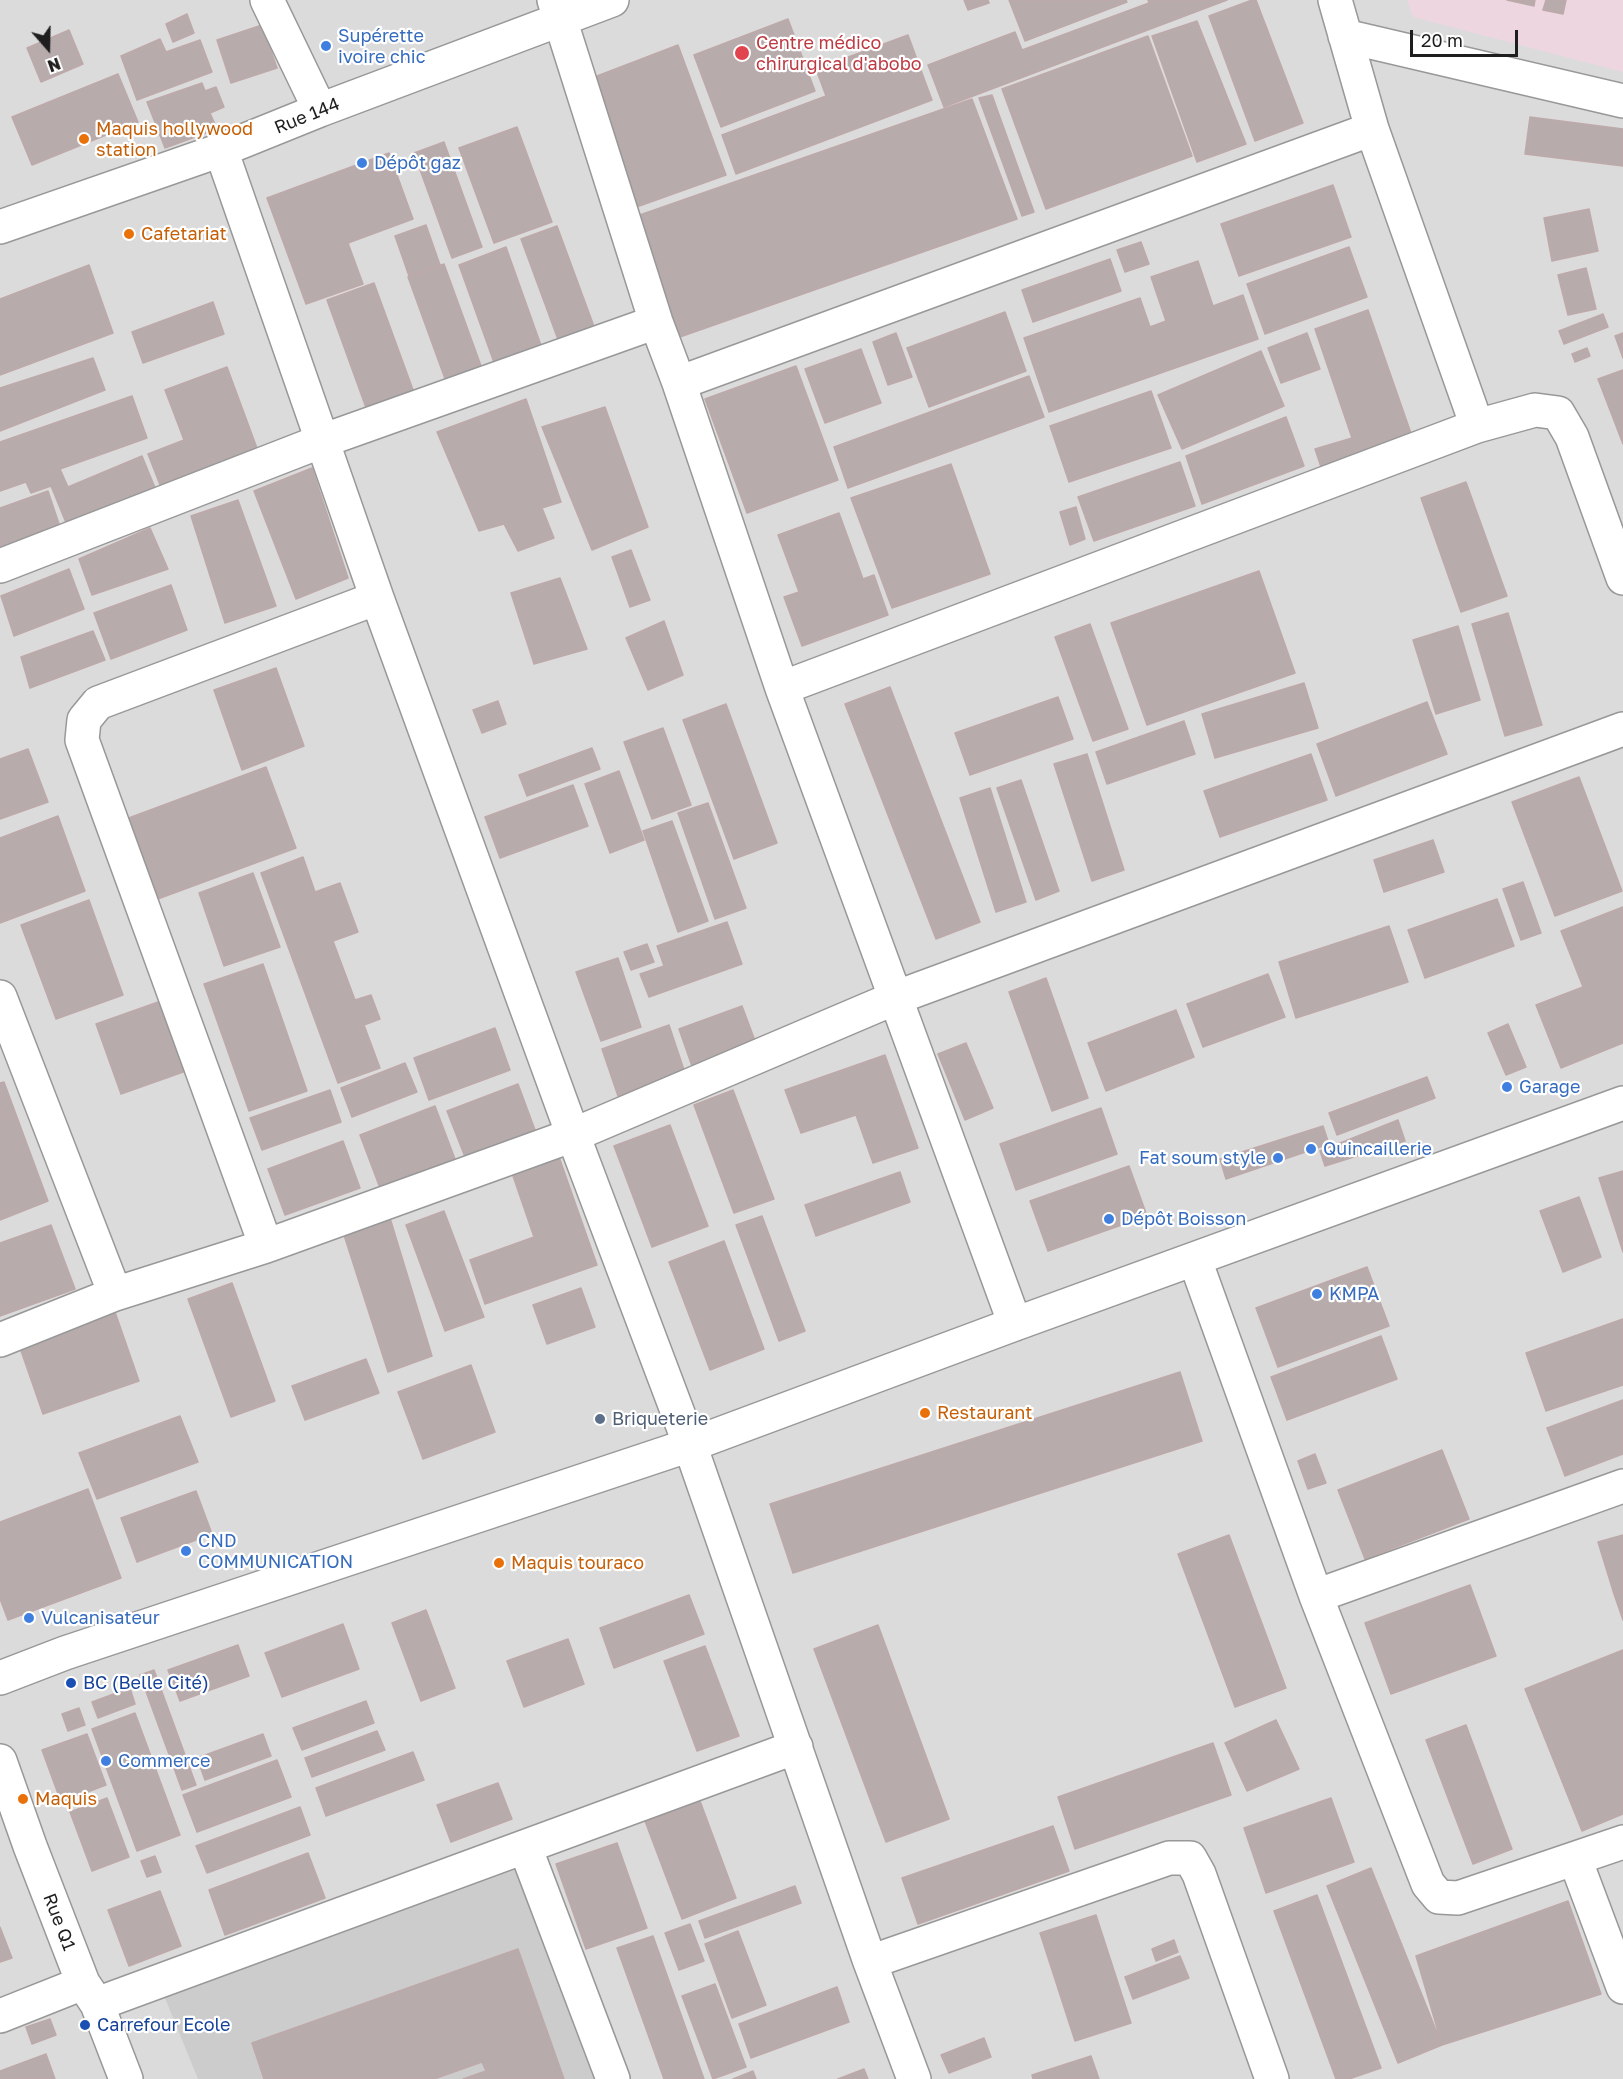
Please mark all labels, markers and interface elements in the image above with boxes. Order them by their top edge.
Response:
north arrow [18,18,78,78]
scale bar [1413,18,1521,56]
place label: Supérette ivoire chic [338,25,425,68]
text: 20 m [1421,29,1463,51]
place label: Centre médico chirurgical d'abobo [756,32,922,74]
marker: Supérette ivoire chic [319,39,333,53]
marker: Centre médico chirurgical d'abobo [733,44,751,62]
text: N [45,53,63,76]
street label: Rue 144 [271,93,343,139]
place label: Maquis hollywood station [96,118,253,160]
marker: Maquis hollywood station [77,132,91,146]
place label: Dépôt gaz [374,152,461,174]
marker: Dépôt gaz [355,156,369,170]
place label: Cafetariat [141,223,227,245]
marker: Cafetariat [122,227,136,241]
place label: Garage [1519,1076,1580,1098]
marker: Garage [1500,1080,1514,1094]
place label: Quincaillerie [1323,1138,1432,1160]
marker: Quincaillerie [1304,1142,1318,1156]
place label: Fat soum style [1139,1147,1266,1169]
marker: Fat soum style [1271,1151,1285,1165]
place label: Dépôt Boisson [1121,1208,1246,1230]
marker: Dépôt Boisson [1102,1212,1116,1226]
place label: KMPA [1329,1283,1379,1305]
marker: KMPA [1310,1287,1324,1301]
place label: Restaurant [937,1402,1032,1424]
marker: Restaurant [918,1406,932,1420]
place label: Briqueterie [612,1408,708,1430]
marker: Briqueterie [593,1412,607,1426]
place label: CND COMMUNICATION [198,1530,353,1572]
marker: CND COMMUNICATION [179,1544,193,1558]
place label: Maquis touraco [511,1552,644,1574]
marker: Maquis touraco [492,1556,506,1570]
place label: Vulcanisateur [41,1607,160,1629]
marker: Vulcanisateur [22,1611,36,1625]
place label: BC (Belle Cité) [83,1672,209,1694]
marker: BC (Belle Cité) [64,1676,78,1690]
place label: Commerce [118,1750,210,1772]
marker: Commerce [99,1754,113,1768]
place label: Maquis [35,1788,97,1810]
marker: Maquis [16,1792,30,1806]
street label: Rue Q1 [38,1890,80,1954]
place label: Carrefour Ecole [97,2014,231,2036]
marker: Carrefour Ecole [78,2018,92,2032]

